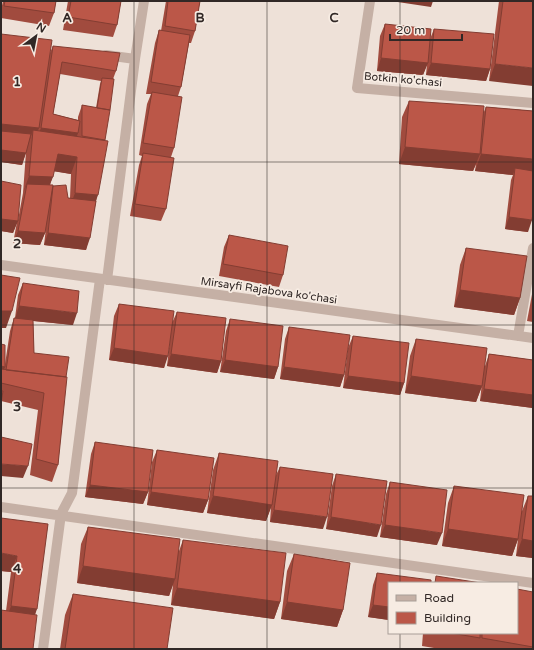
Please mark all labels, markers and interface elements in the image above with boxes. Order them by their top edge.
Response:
text: A [62,10,72,26]
text: B [195,10,205,26]
text: C [329,10,339,26]
north arrow [16,16,56,56]
scale bar [390,16,462,42]
text: N [34,20,48,36]
text: 20 m [396,23,425,37]
street label: Botkin ko'chasi [363,70,443,89]
text: 1 [13,74,21,90]
text: 2 [13,236,21,252]
street label: Mirsayfi Rajabova ko'chasi [200,274,338,307]
text: 3 [13,399,21,415]
text: 4 [13,561,22,577]
legend [388,582,518,634]
text: Road [424,591,454,605]
text: Building [424,611,471,625]

